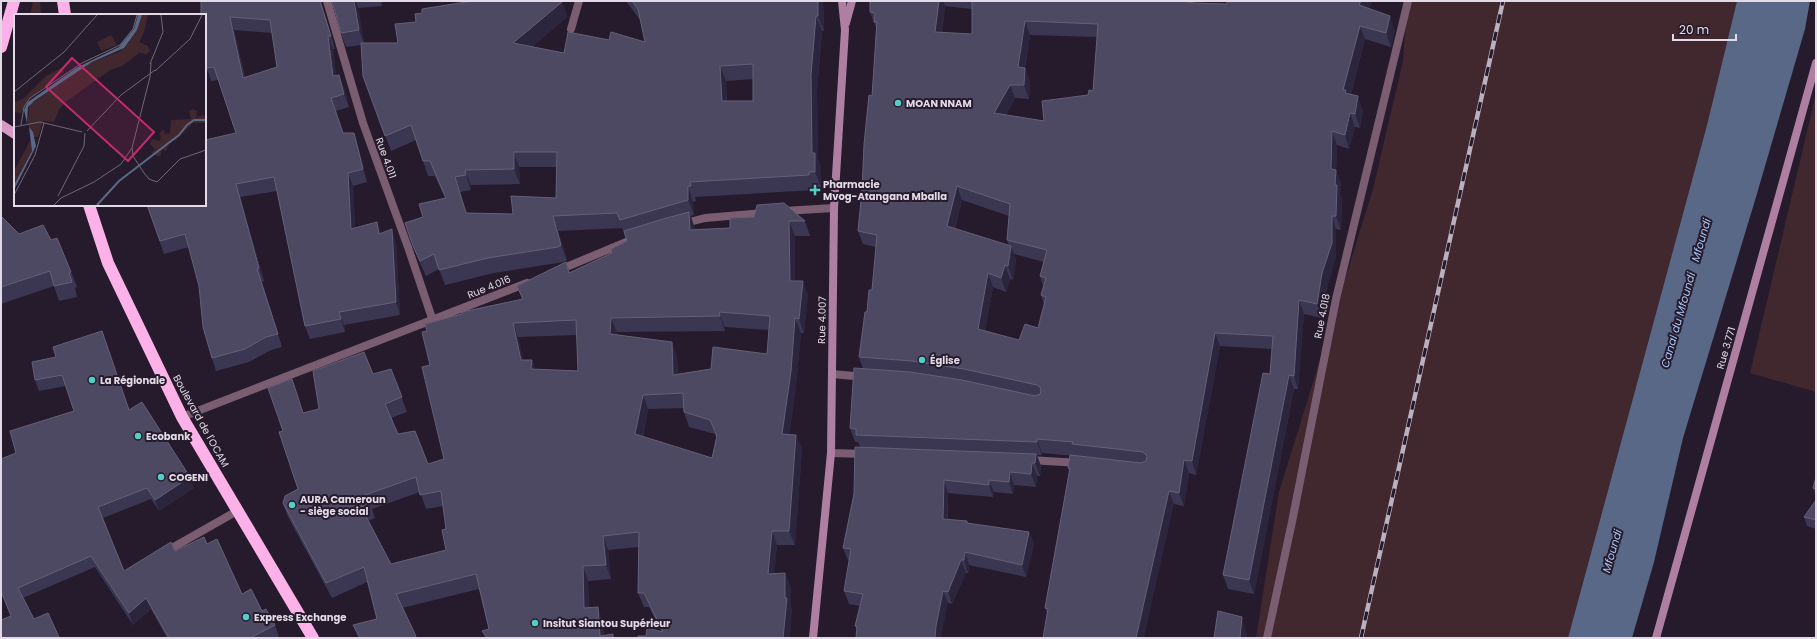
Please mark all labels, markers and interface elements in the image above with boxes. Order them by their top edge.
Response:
inset map [14,14,206,206]
scale bar [1673,16,1736,42]
text: 20 m [1679,21,1709,38]
place label: MOAN NNAM [906,96,972,111]
marker: MOAN NNAM [893,98,903,108]
street label: Rue 4.011 [372,136,400,180]
place label: Pharmacie Mvog-Atangana Mballa [823,177,947,204]
marker: Pharmacie Mvog-Atangana Mballa [810,185,820,195]
water label: Mfoundi [1687,216,1715,264]
water label: Canal du Mfoundi [1657,270,1699,370]
street label: Rue 4.016 [465,272,513,302]
street label: Rue 4.018 [1310,292,1334,340]
street label: Rue 4.007 [814,295,830,344]
street label: Rue 3.771 [1713,325,1739,371]
place label: Église [930,353,960,368]
marker: Église [917,355,927,365]
street label: Boulevard de l'OCAM [169,372,233,470]
place label: La Régionale [100,373,165,388]
marker: La Régionale [87,375,97,385]
place label: Ecobank [146,429,191,444]
marker: Ecobank [133,431,143,441]
place label: COGENI [169,470,208,485]
marker: COGENI [156,472,166,482]
place label: AURA Cameroun - siège social [300,492,386,519]
marker: AURA Cameroun - siège social [287,500,297,510]
water label: Mfoundi [1598,527,1626,575]
place label: Express Exchange [254,610,346,625]
marker: Express Exchange [241,612,251,622]
place label: Insitut Siantou Supérieur [543,616,671,631]
marker: Insitut Siantou Supérieur [530,618,540,628]

